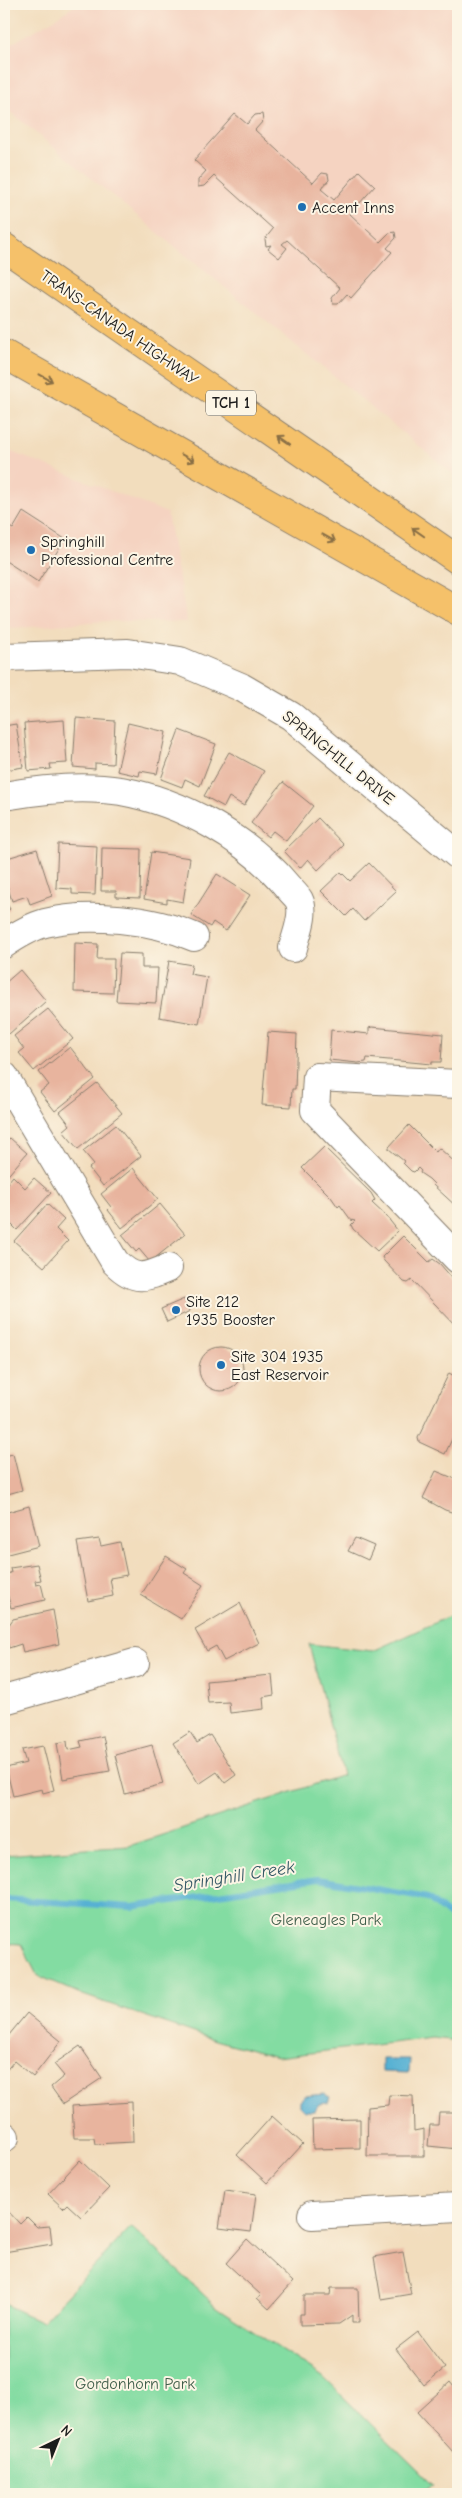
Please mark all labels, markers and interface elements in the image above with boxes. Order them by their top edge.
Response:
place label: Accent Inns [312,199,394,217]
marker: Accent Inns [296,201,308,213]
street label: TRANS-CANADA HIGHWAY [37,267,202,389]
one-way arrow [39,374,53,384]
road number: TCH 1 [206,390,256,416]
one-way arrow [277,435,291,445]
one-way arrow [180,453,195,463]
one-way arrow [411,527,425,537]
place label: Springhill Professional Centre [41,533,173,569]
one-way arrow [322,533,337,543]
marker: Springhill Professional Centre [25,544,37,556]
street label: SPRINGHILL DRIVE [279,707,398,809]
place label: Site 212 1935 Booster [186,1293,275,1329]
marker: Site 212 1935 Booster [170,1304,182,1316]
place label: Site 304 1935 East Reservoir [231,1348,329,1384]
marker: Site 304 1935 East Reservoir [215,1359,227,1371]
water label: Springhill Creek [172,1857,296,1896]
park label: Gleneagles Park [271,1911,382,1929]
park label: Gordonhorn Park [75,2375,195,2393]
north arrow [32,2416,82,2466]
text: N [57,2422,76,2440]

